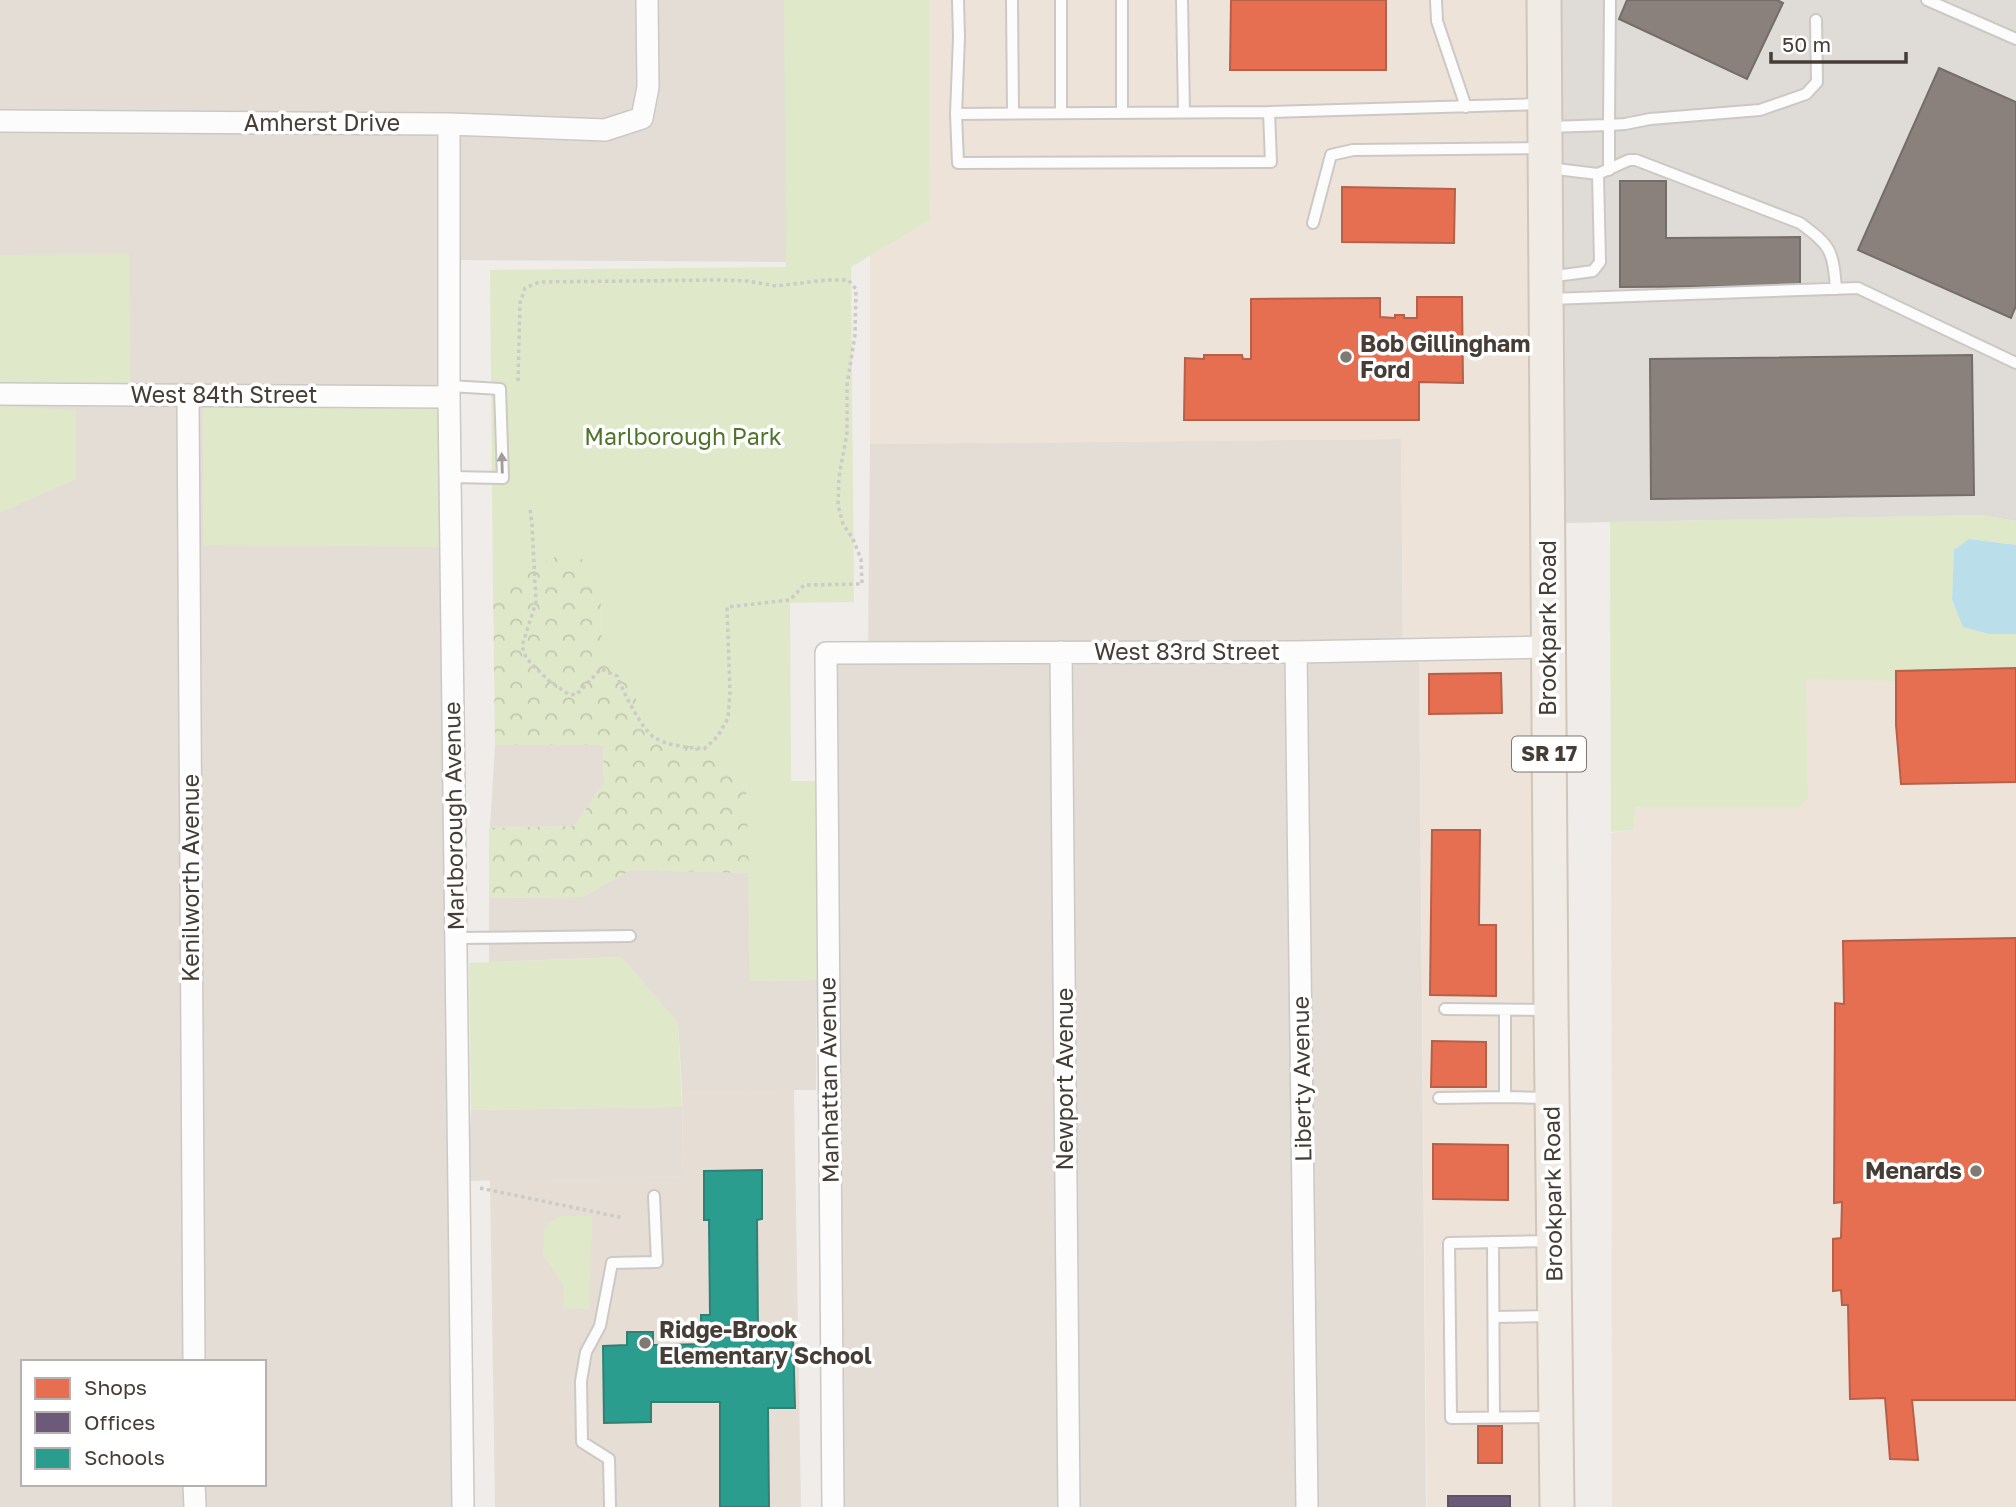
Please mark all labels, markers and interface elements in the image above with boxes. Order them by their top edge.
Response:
scale bar [1771,21,1906,65]
text: 50 m [1782,31,1831,57]
street label: Amherst Drive [244,108,400,136]
place label: Bob Gillingham Ford [1360,329,1530,383]
marker: Bob Gillingham Ford [1338,349,1354,365]
street label: West 84th Street [131,380,317,408]
park label: Marlborough Park [584,422,782,450]
one-way arrow [497,451,508,473]
street label: Brookpark Road [1533,540,1561,716]
street label: West 83rd Street [1094,637,1280,665]
street label: Marlborough Avenue [437,701,469,931]
road number: SR 17 [1512,736,1586,772]
street label: Kenilworth Avenue [176,774,204,982]
street label: Manhattan Avenue [812,977,844,1183]
street label: Newport Avenue [1050,988,1078,1170]
street label: Liberty Avenue [1286,996,1316,1162]
street label: Brookpark Road [1536,1106,1568,1282]
place label: Menards [1865,1156,1962,1184]
marker: Menards [1968,1163,1984,1179]
place label: Ridge-Brook Elementary School [659,1315,872,1369]
marker: Ridge-Brook Elementary School [637,1335,653,1351]
legend [21,1360,266,1486]
text: Shops [84,1374,147,1400]
text: Offices [84,1409,155,1435]
text: Schools [84,1444,165,1470]

